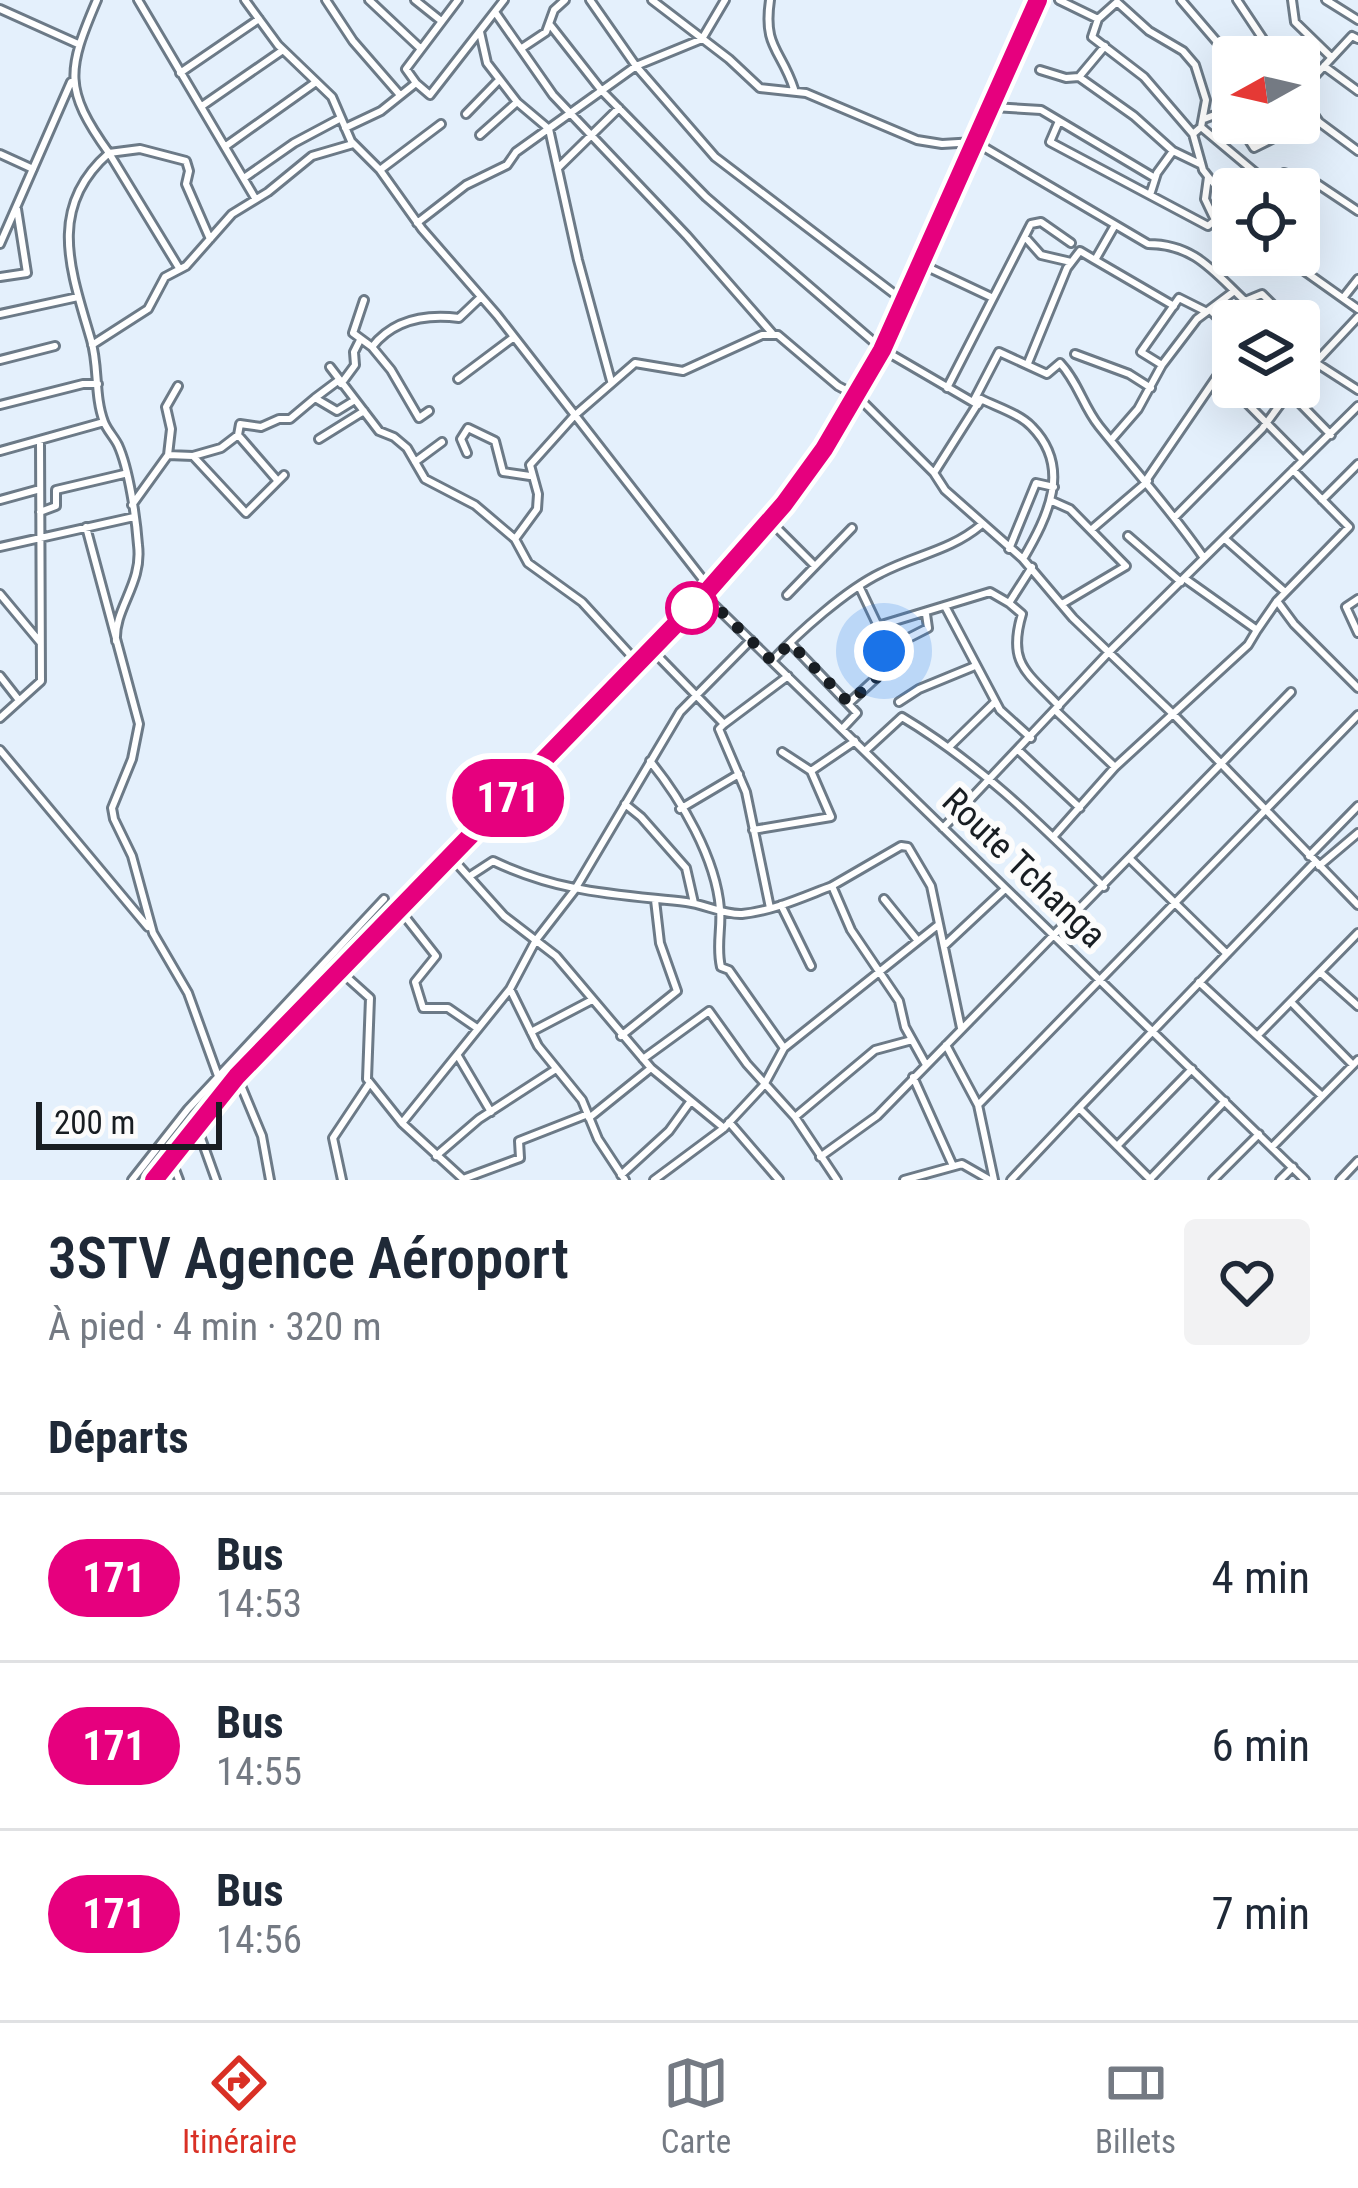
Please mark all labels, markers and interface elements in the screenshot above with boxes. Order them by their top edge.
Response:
north arrow [1212,36,1320,144]
map controls [1212,36,1320,408]
button: locate [1212,168,1320,276]
button: layers [1212,300,1320,408]
unlabelled marker [667,583,717,633]
your location [854,621,914,681]
line badge: 171 [439,759,577,837]
text: 171 [476,773,540,822]
street label: Route Tchanga [934,780,1114,956]
scale bar [36,1096,222,1149]
text: 200 m [54,1103,135,1142]
button: heart [1184,1219,1310,1345]
text: 3STV Agence Aéroport [48,1225,569,1292]
text: À pied · 4 min · 320 m [48,1304,382,1350]
text: Départs [48,1411,189,1464]
text: Bus [216,1528,284,1581]
text: 4 min [1211,1551,1310,1604]
text: 171 [82,1553,146,1602]
text: 14:53 [216,1581,302,1627]
text: Bus [216,1696,284,1749]
text: 6 min [1211,1719,1310,1772]
text: 171 [82,1721,146,1770]
text: 14:55 [216,1749,302,1795]
text: Bus [216,1864,284,1917]
text: 7 min [1211,1887,1310,1940]
text: 171 [82,1889,146,1938]
text: 14:56 [216,1917,302,1963]
tab: Itinéraire [182,2050,297,2161]
tab: Carte [661,2050,731,2161]
tab: Billets [1095,2050,1176,2161]

